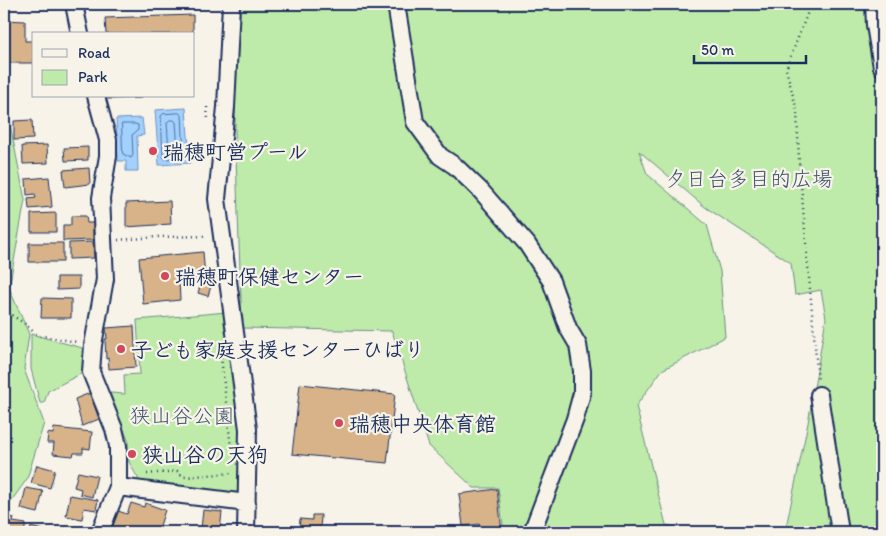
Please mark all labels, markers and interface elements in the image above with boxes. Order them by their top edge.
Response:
legend [32,32,195,98]
scale bar [694,32,806,64]
text: 50 m [701,41,734,59]
text: Road [78,44,111,62]
text: Park [78,68,108,86]
place label: 瑞穂町営プール [163,139,308,164]
marker: 瑞穂町営プール [147,145,159,157]
park label: 夕日台多目的広場 [665,166,833,191]
place label: 瑞穂町保健センター [175,264,364,289]
marker: 瑞穂町保健センター [159,270,171,282]
place label: 子ども家庭支援センターひばり [131,337,425,362]
marker: 子ども家庭支援センターひばり [115,343,127,355]
park label: 狭山谷公園 [130,403,235,428]
place label: 瑞穂中央体育館 [349,411,496,436]
marker: 瑞穂中央体育館 [333,417,345,429]
place label: 狭山谷の天狗 [142,442,268,467]
marker: 狭山谷の天狗 [126,448,138,460]

